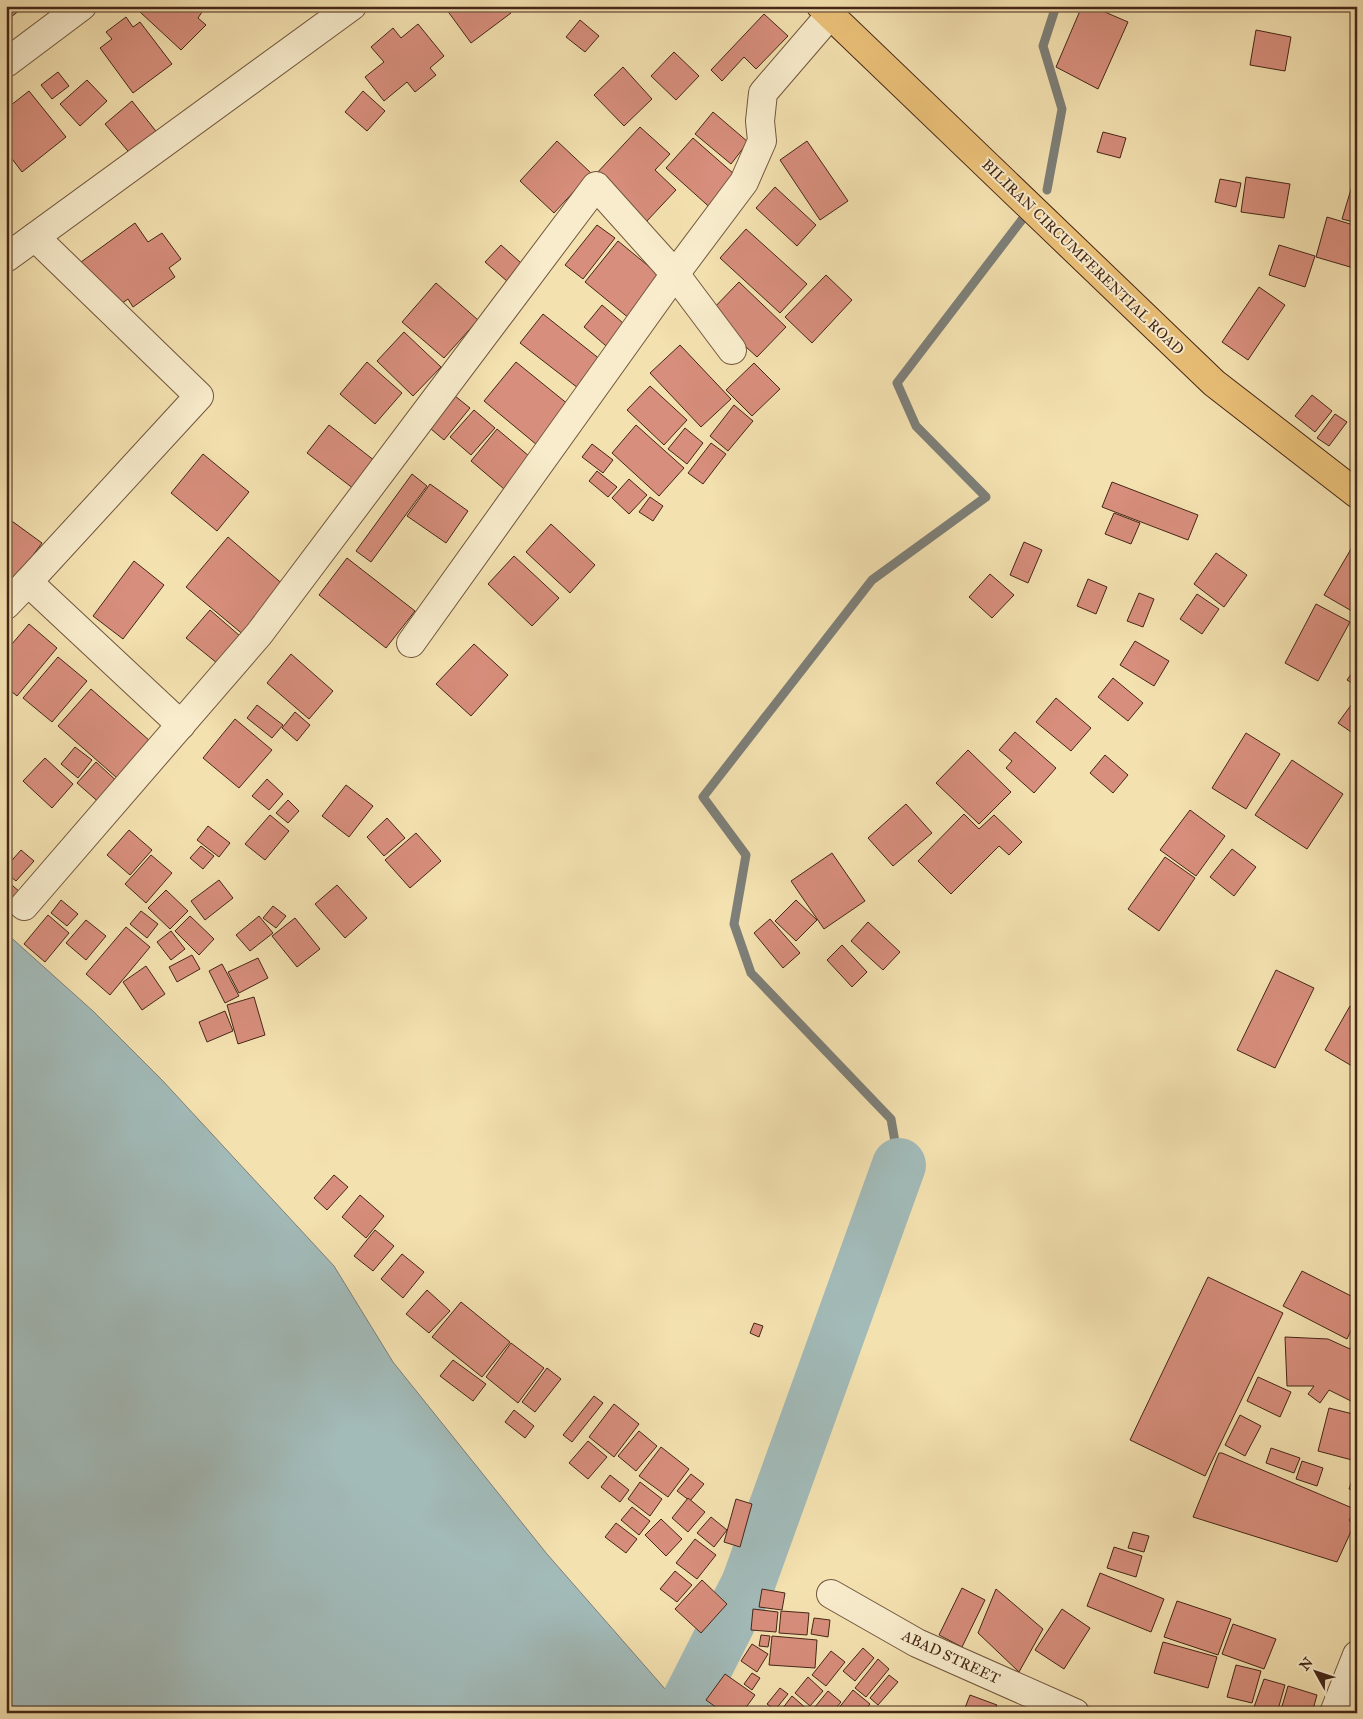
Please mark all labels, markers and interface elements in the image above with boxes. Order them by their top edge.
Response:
street label: BILIRAN CIRCUMFERENTIAL ROAD [978,155,1188,359]
street label: ABAD STREET [898,1626,1003,1688]
north arrow [1290,1646,1340,1696]
text: N [1296,1654,1317,1674]

